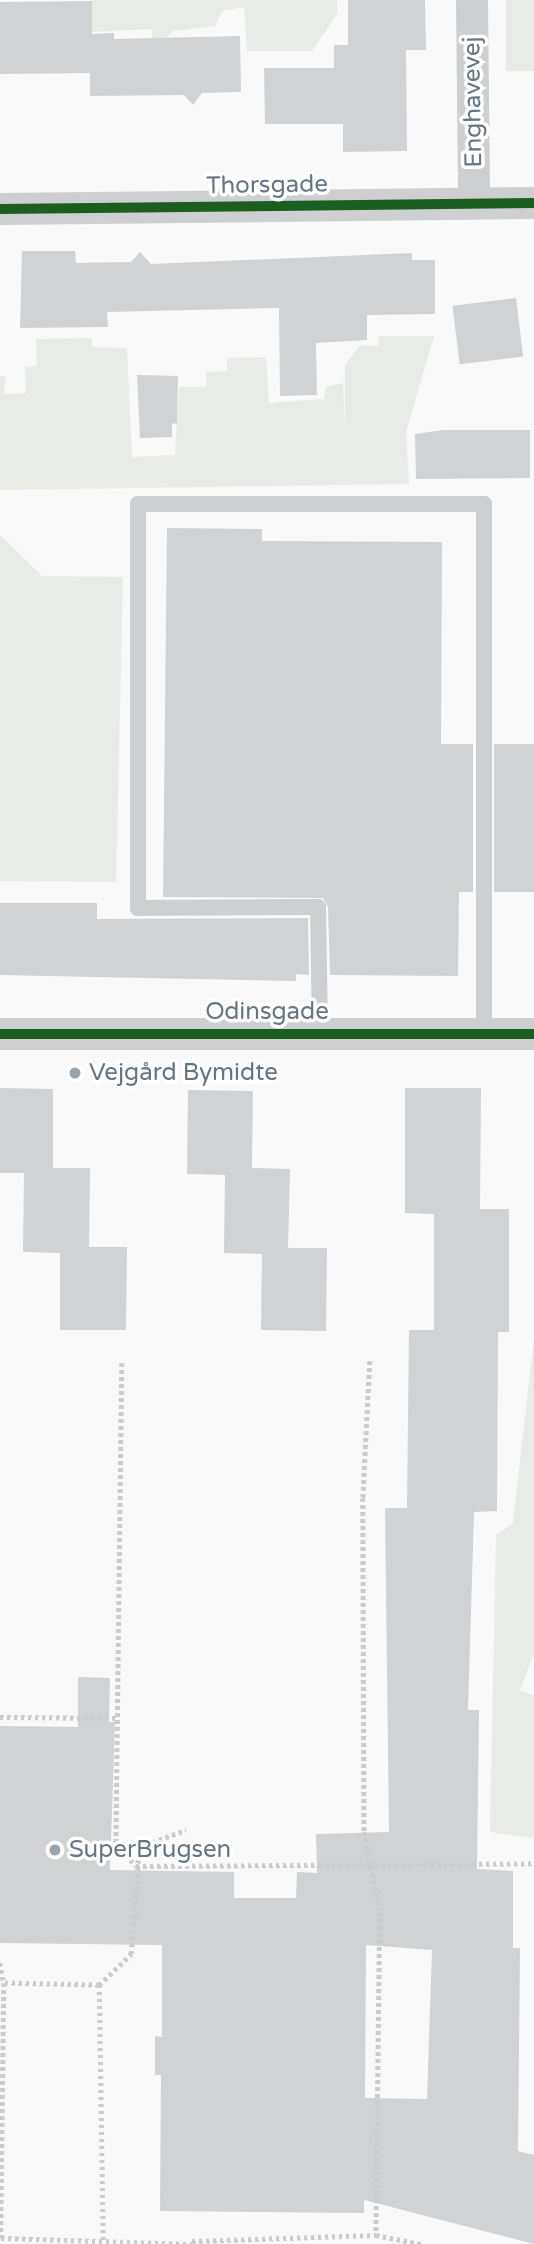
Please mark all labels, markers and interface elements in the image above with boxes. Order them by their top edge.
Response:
street label: Enghavevej [457,36,489,168]
street label: Thorsgade [206,170,328,200]
street label: Odinsgade [205,998,329,1026]
place label: Vejgård Bymidte [89,1059,278,1087]
marker: Vejgård Bymidte [67,1065,83,1081]
place label: SuperBrugsen [69,1836,231,1864]
marker: SuperBrugsen [47,1842,63,1858]

